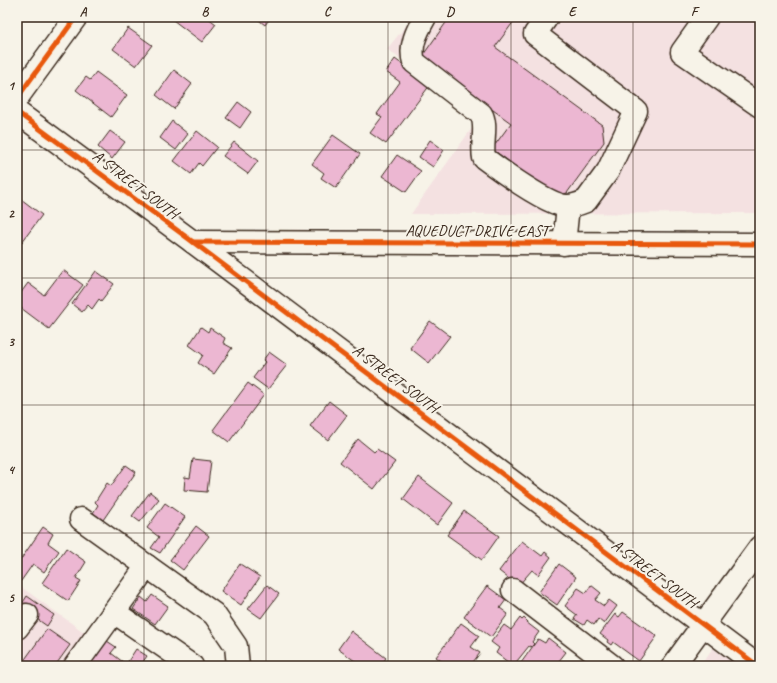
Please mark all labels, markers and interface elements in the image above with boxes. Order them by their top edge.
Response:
text: A [80,4,88,20]
text: B [202,4,210,20]
text: C [324,4,332,20]
text: D [446,4,455,20]
text: E [569,4,578,20]
text: F [691,4,700,20]
text: 1 [8,78,16,94]
street label: A STREET SOUTH [89,146,185,225]
text: 2 [8,206,15,222]
street label: AQUEDUCT DRIVE EAST [406,221,553,241]
text: 3 [8,334,15,350]
street label: A STREET SOUTH [349,340,445,419]
text: 4 [8,462,16,478]
street label: A STREET SOUTH [608,535,704,614]
text: 5 [8,590,15,606]

